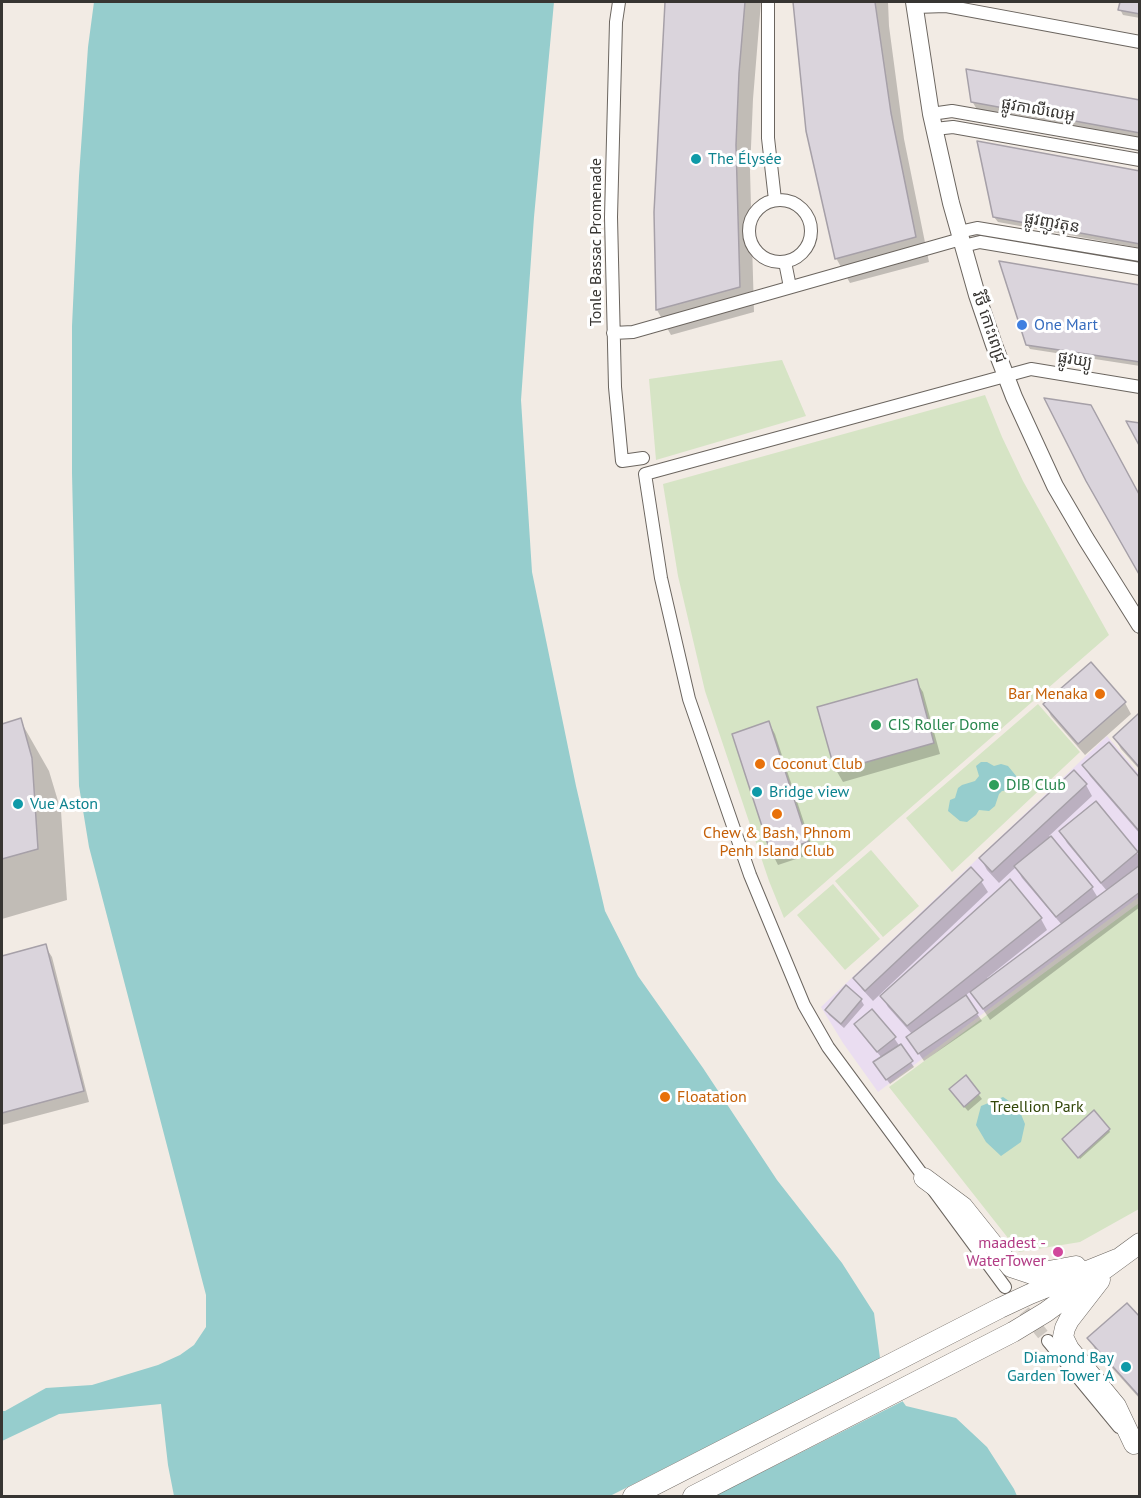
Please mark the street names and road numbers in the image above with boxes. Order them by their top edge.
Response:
street label: ផ្លូវកាលីលេអូ [1000,94,1076,126]
street label: Tonle Bassac Promenade [586,158,606,326]
street label: ផ្លូវញូវតុន [1023,209,1081,237]
street label: វិថី កោះពេជ្រ [968,289,1010,365]
street label: ផ្លូវឃ្យូ [1056,348,1094,372]

